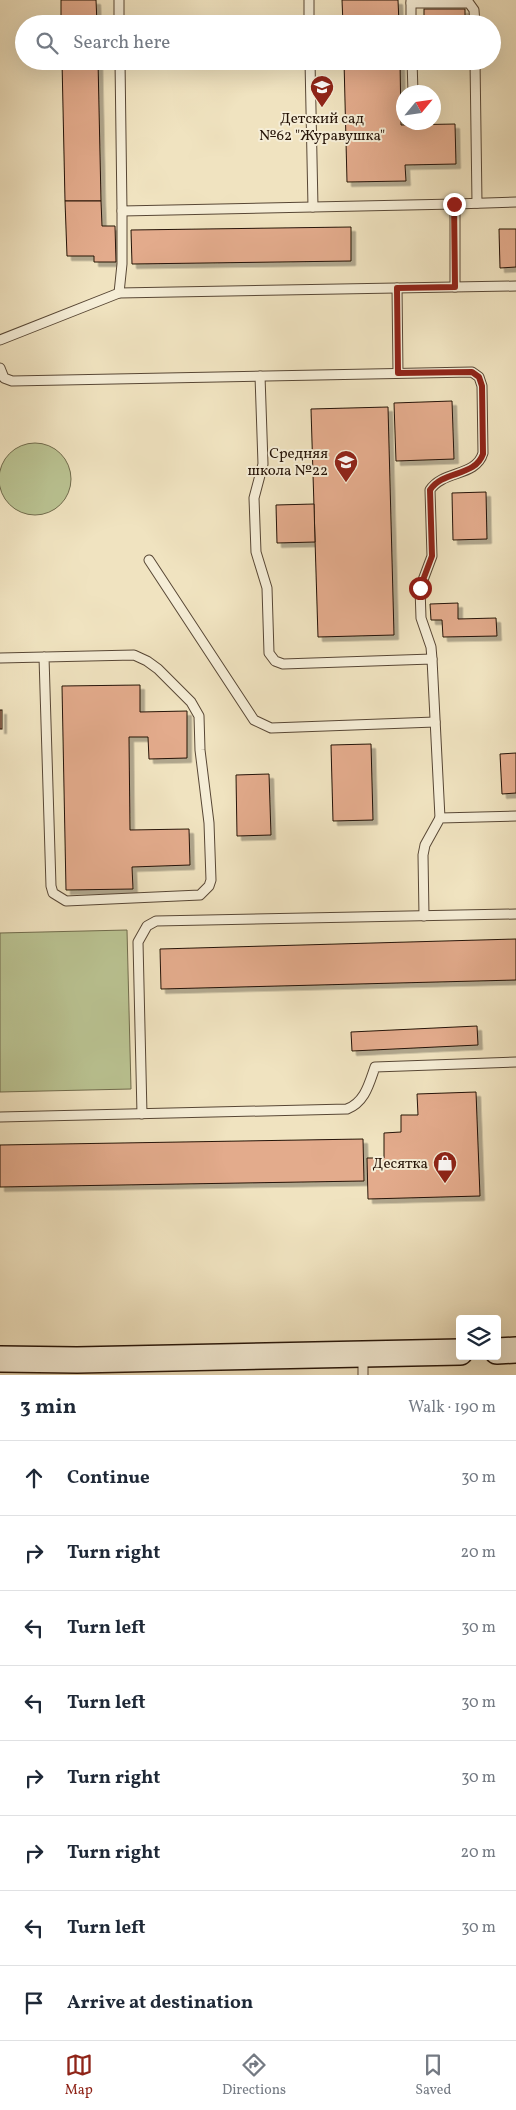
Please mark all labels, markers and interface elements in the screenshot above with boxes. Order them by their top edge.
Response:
search box [15,15,501,70]
icon: search [33,29,61,57]
text: Search here [73,30,170,56]
school or university icon: Детский сад №62 "Журавушка" [309,74,335,108]
north arrow [396,85,441,130]
place label: Детский сад №62 "Журавушка" [259,109,385,147]
route end [443,193,466,216]
place label: Средняя школа №22 [248,444,328,482]
school or university icon: Средняя школа №22 [333,449,359,483]
route start [409,577,432,600]
shop icon: Десятка [432,1150,458,1184]
place label: Десятка [373,1154,428,1175]
map controls [456,1315,501,1360]
button: layers [456,1315,501,1360]
text: 3 min [20,1393,76,1422]
text: Walk · 190 m [408,1397,496,1419]
icon: ahead [20,1464,48,1492]
text: Continue [67,1465,150,1491]
text: 30 m [461,1467,496,1489]
icon: right [20,1539,48,1567]
text: Turn right [67,1540,160,1566]
text: 20 m [461,1542,496,1564]
icon: left [20,1614,48,1642]
text: Turn left [67,1615,146,1641]
text: 30 m [461,1617,496,1639]
icon: left [20,1689,48,1717]
text: Turn left [67,1690,146,1716]
text: 30 m [461,1692,496,1714]
icon: right [20,1764,48,1792]
text: Turn right [67,1765,160,1791]
text: 30 m [461,1767,496,1789]
icon: right [20,1839,48,1867]
text: Turn right [67,1840,160,1866]
text: 20 m [461,1842,496,1864]
icon: left [20,1914,48,1942]
text: Turn left [67,1915,146,1941]
text: 30 m [461,1917,496,1939]
icon: arrive [20,1989,48,2017]
text: Arrive at destination [67,1990,253,2016]
tab: Map [65,2051,93,2100]
tab: Directions [222,2051,286,2100]
tab: Saved [415,2051,451,2100]

